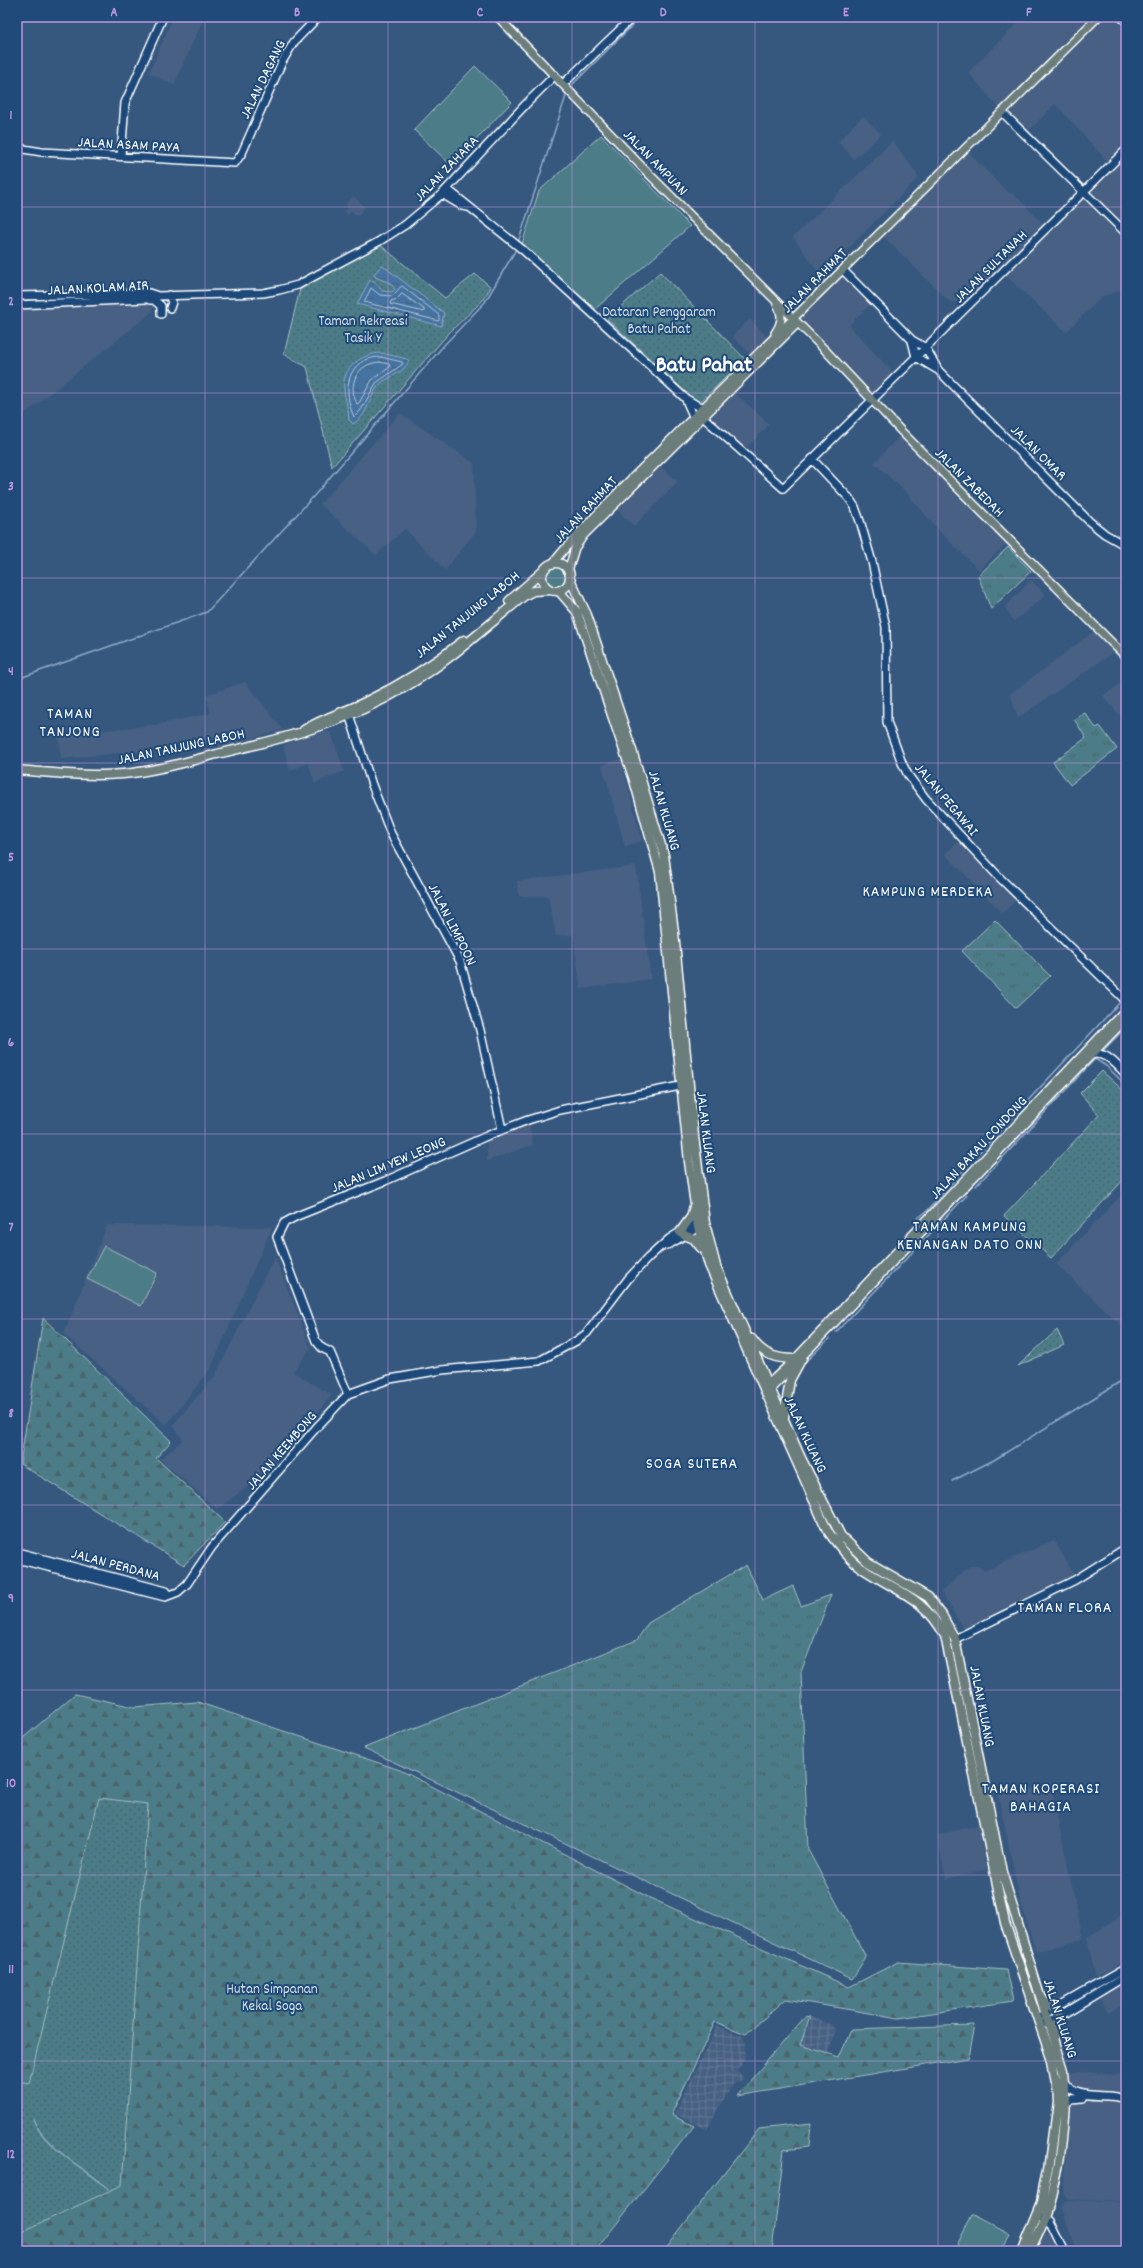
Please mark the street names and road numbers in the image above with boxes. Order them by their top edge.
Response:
street label: JALAN DAGANG [235,37,292,123]
street label: JALAN AMPUAN [617,125,692,202]
street label: JALAN ZAHARA [410,131,485,208]
street label: JALAN ASAM PAYA [77,132,181,160]
street label: JALAN SULTANAH [950,226,1033,309]
street label: JALAN RAHMAT [778,244,853,319]
street label: JALAN KOLAM AIR [47,275,149,303]
street label: JALAN OMAR [1004,420,1071,487]
street label: JALAN ZABEDAH [929,443,1009,523]
street label: JALAN RAHMAT [549,472,623,549]
street label: JALAN TANJUNG LABOH [411,566,525,665]
street label: JALAN TANJUNG LABOH [116,724,247,772]
street label: JALAN PEGAWAI [908,759,983,842]
street label: JALAN KLUANG [641,768,685,853]
street label: JALAN LIMPOON [421,880,481,970]
street label: JALAN KLUANG [689,1090,721,1174]
street label: JALAN BAKAU CONDONG [925,1092,1033,1205]
street label: JALAN LIM YEW LEONG [328,1132,450,1200]
street label: JALAN KLUANG [777,1393,832,1477]
street label: JALAN KEEMBONG [242,1407,323,1496]
street label: JALAN PERDANA [69,1543,162,1588]
street label: JALAN KLUANG [962,1664,1000,1749]
street label: JALAN KLUANG [1036,1976,1082,2061]

